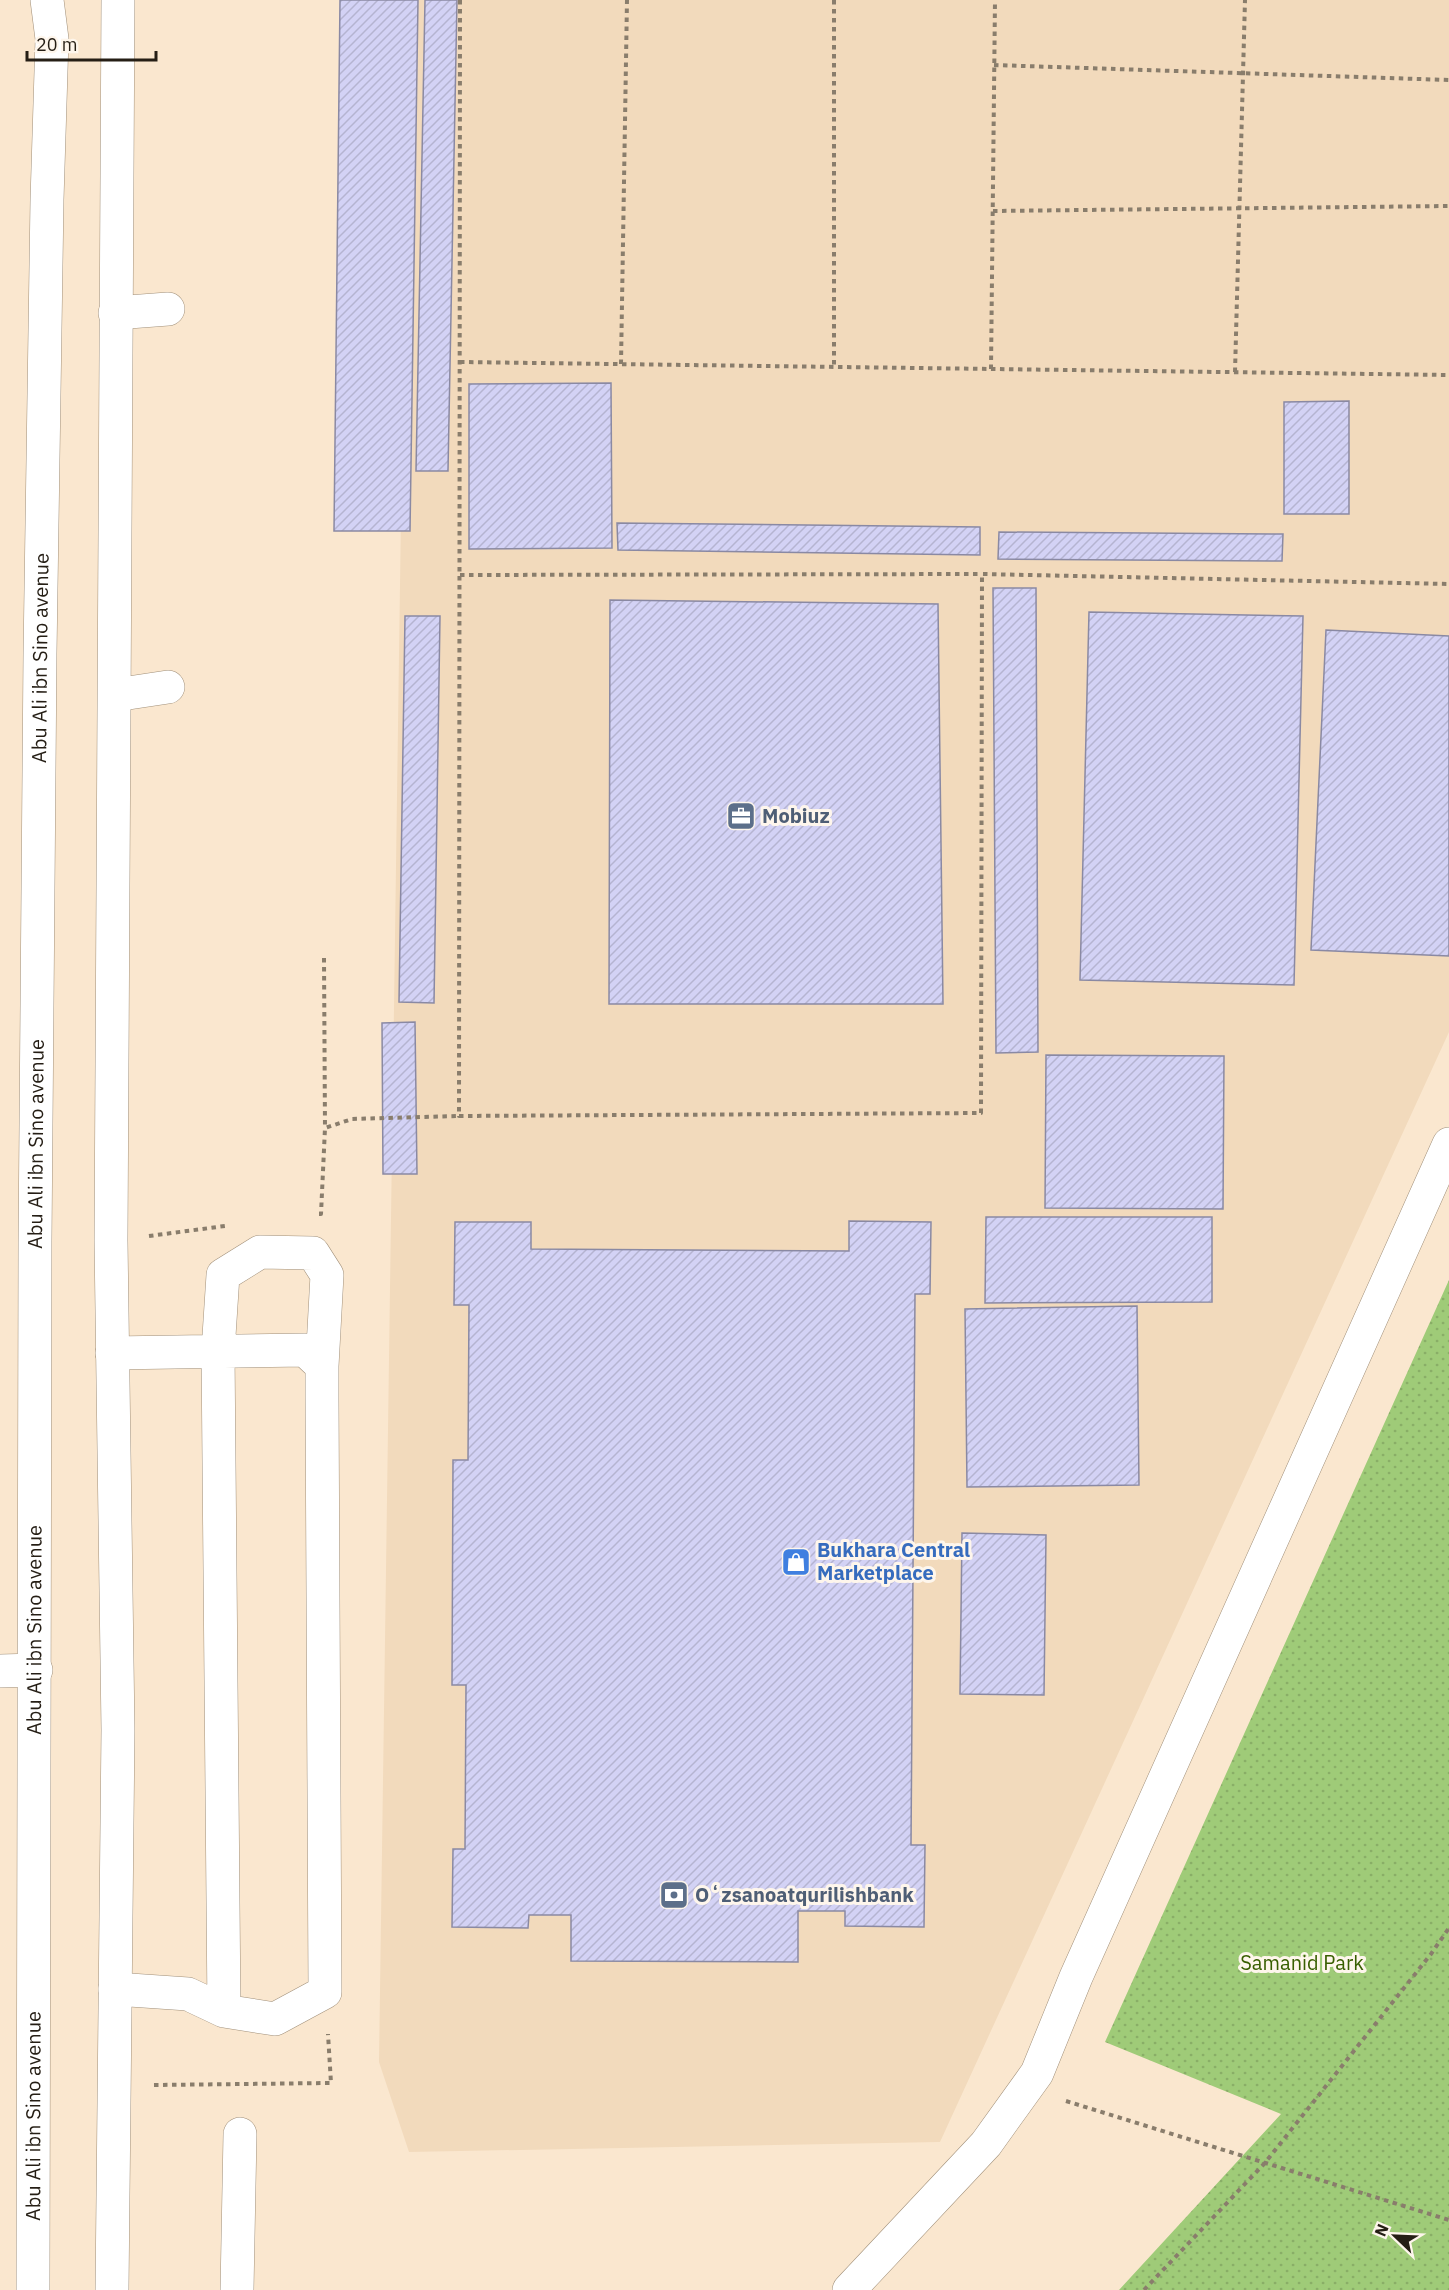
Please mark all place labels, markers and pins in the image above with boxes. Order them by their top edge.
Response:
office icon: Mobiuz [725,800,757,832]
place label: Mobiuz [762,802,830,829]
place label: Bukhara Central Marketplace [817,1536,970,1586]
shop icon: Bukhara Central Marketplace [780,1546,812,1578]
bank icon: Oʻzsanoatqurilishbank [658,1879,690,1911]
place label: Oʻzsanoatqurilishbank [695,1881,914,1908]

